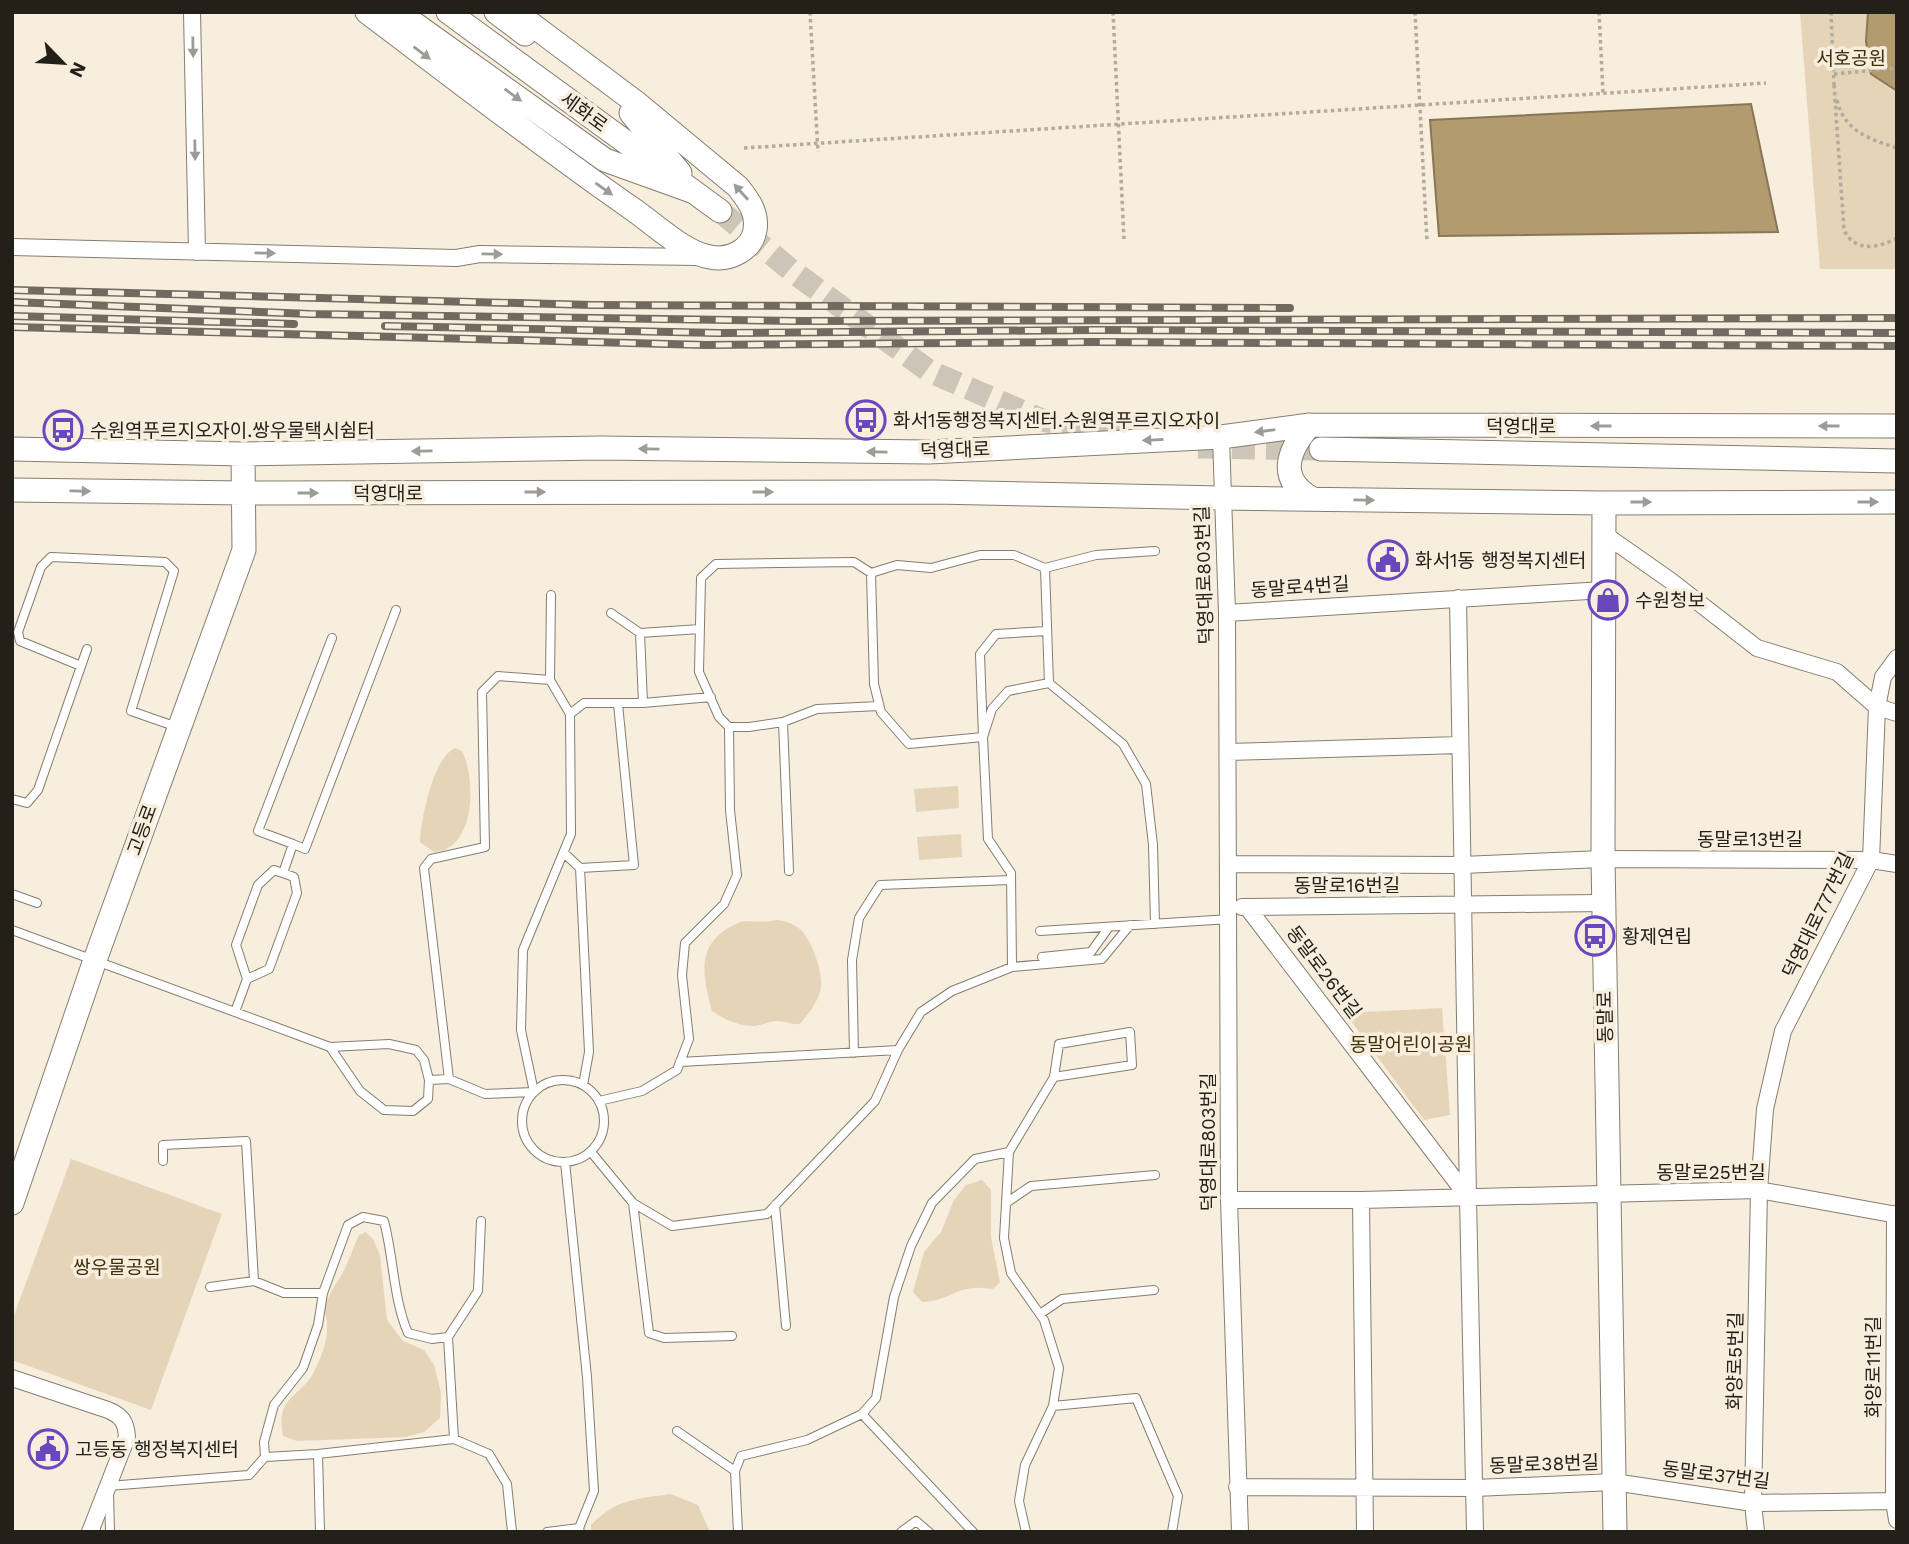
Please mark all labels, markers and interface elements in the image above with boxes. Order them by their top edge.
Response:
north arrow [28,28,98,98]
one-way arrow [187,36,199,58]
one-way arrow [413,46,431,60]
park label: 서호공원 [1816,47,1886,70]
text: N [65,59,91,81]
street label: 세화로 [556,87,612,137]
one-way arrow [504,88,522,102]
one-way arrow [189,139,201,161]
one-way arrow [595,182,613,196]
one-way arrow [734,184,750,201]
one-way arrow [254,248,276,259]
one-way arrow [481,248,503,260]
bus stop icon: 화서1동행정복지센터.수원역푸르지오자이 [845,399,887,441]
bus stop icon: 수원역푸르지오자이.쌍우물택시쉼터 [42,409,84,451]
place label: 화서1동행정복지센터.수원역푸르지오자이 [893,409,1220,432]
street label: 덕영대로 [1486,415,1556,438]
place label: 수원역푸르지오자이.쌍우물택시쉼터 [90,419,375,442]
one-way arrow [1590,420,1612,432]
one-way arrow [1817,420,1839,432]
one-way arrow [1254,426,1276,437]
one-way arrow [1142,435,1164,446]
street label: 덕영대로 [920,437,990,463]
one-way arrow [638,443,660,454]
one-way arrow [410,446,432,457]
one-way arrow [865,446,887,458]
street label: 덕영대로 [353,482,423,505]
one-way arrow [70,485,92,496]
one-way arrow [525,486,547,498]
one-way arrow [752,486,774,498]
one-way arrow [297,487,319,499]
one-way arrow [1353,494,1375,506]
one-way arrow [1630,496,1652,508]
one-way arrow [1857,496,1879,508]
street label: 덕영대로803번길 [1190,505,1218,645]
public building icon: 화서1동 행정복지센터 [1367,539,1409,581]
place label: 화서1동 행정복지센터 [1415,549,1586,572]
street label: 동말로4번길 [1250,572,1350,602]
shop icon: 수원청보 [1587,579,1629,621]
place label: 수원청보 [1635,589,1705,612]
street label: 고등로 [122,801,162,859]
street label: 동말로13번길 [1697,828,1803,851]
street label: 덕영대로777번길 [1778,848,1858,982]
street label: 동말로16번길 [1294,874,1400,897]
bus stop icon: 황제연립 [1574,915,1616,957]
street label: 동말로26번길 [1282,921,1366,1023]
place label: 황제연립 [1622,925,1692,948]
street label: 동말로 [1593,991,1617,1043]
park label: 동말어린이공원 [1350,1033,1472,1056]
street label: 덕영대로803번길 [1197,1072,1220,1212]
street label: 동말로25번길 [1656,1161,1766,1184]
park label: 쌍우물공원 [73,1256,161,1279]
street label: 화양로5번길 [1723,1312,1747,1410]
street label: 화양로11번길 [1862,1316,1885,1418]
public building icon: 고등동 행정복지센터 [27,1428,69,1470]
place label: 고등동 행정복지센터 [75,1438,239,1461]
street label: 동말로38번길 [1489,1451,1599,1477]
street label: 동말로37번길 [1661,1457,1771,1493]

